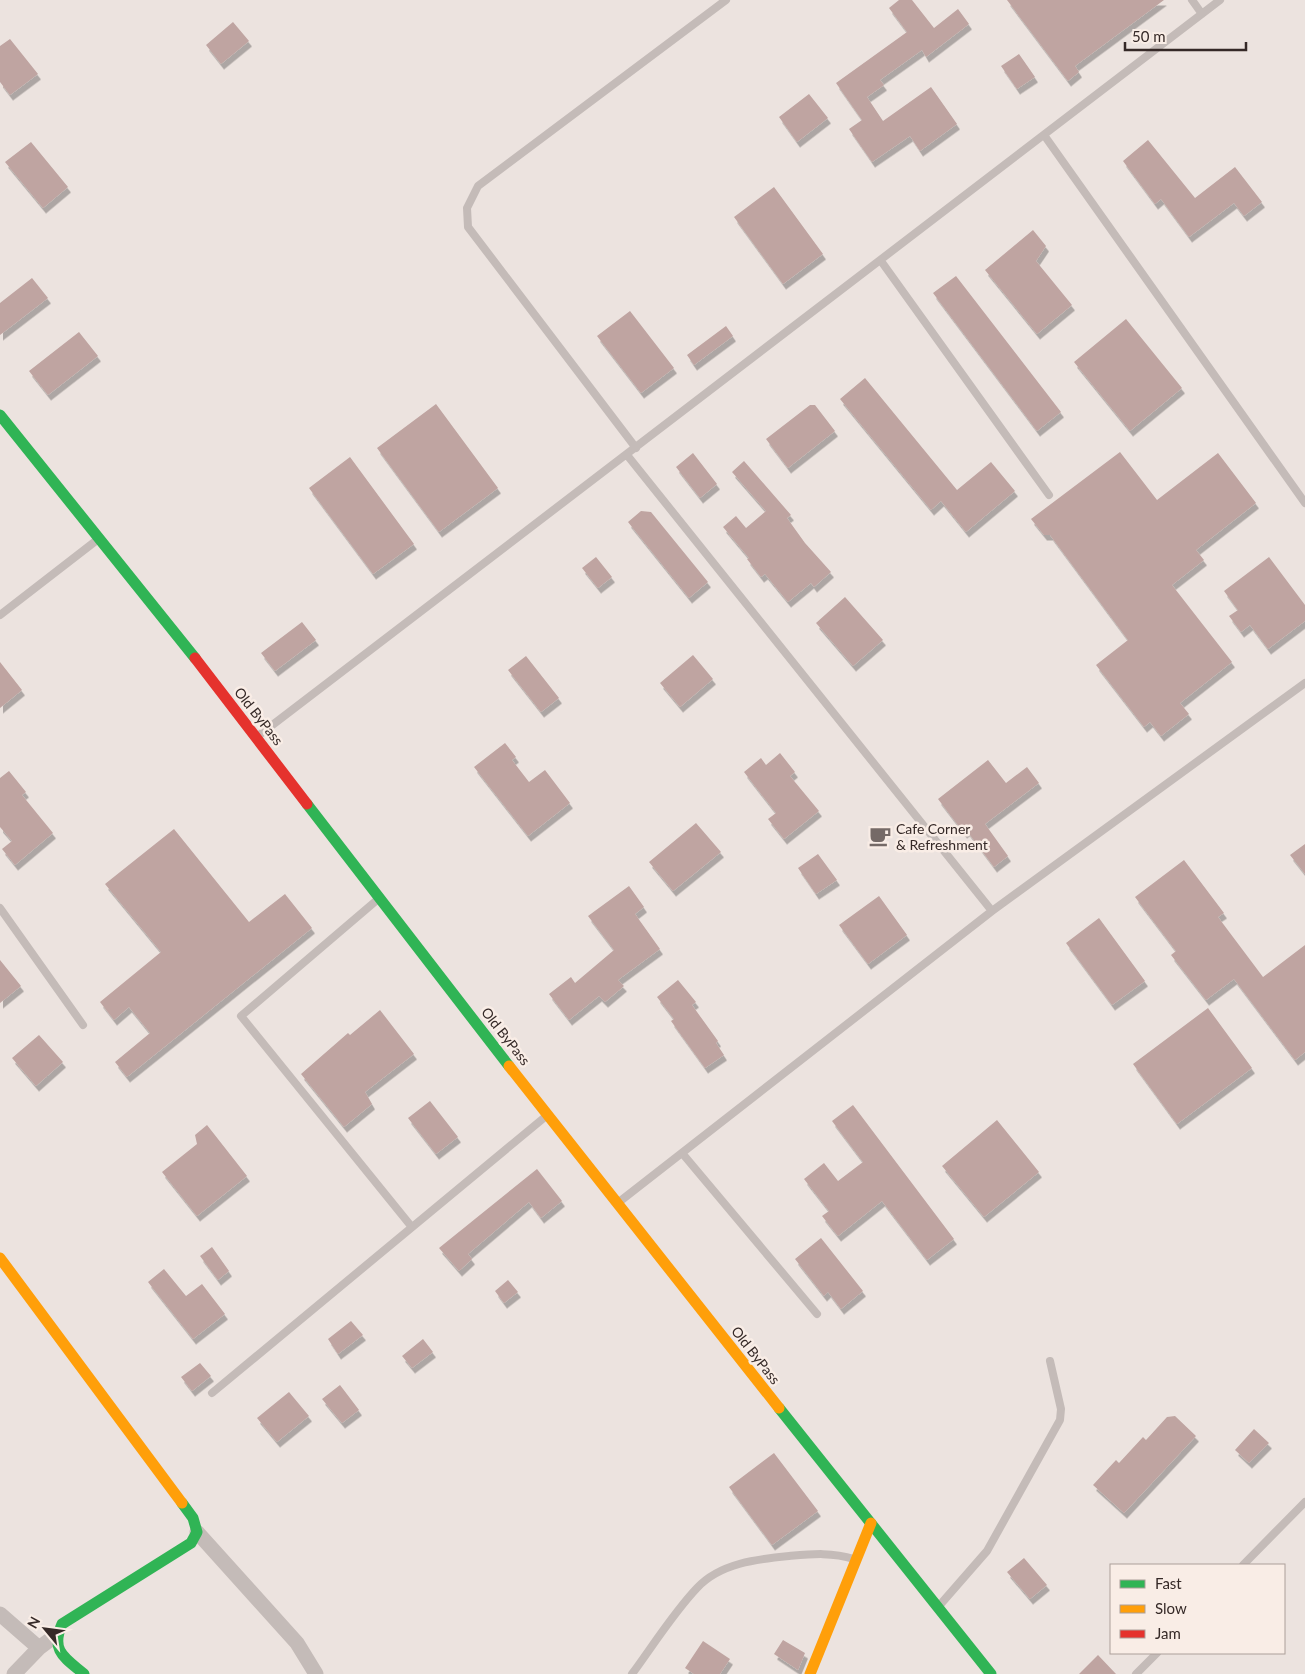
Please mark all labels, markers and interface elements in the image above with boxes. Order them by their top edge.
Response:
scale bar [1125,20,1246,52]
text: 50 m [1132,27,1166,45]
street label: Old ByPass [231,684,287,748]
place label: Cafe Corner & Refreshment [896,820,988,853]
cafe icon: Cafe Corner & Refreshment [867,823,893,849]
street label: Old ByPass [478,1004,534,1068]
street label: Old ByPass [728,1323,784,1387]
legend [1110,1564,1285,1654]
text: Fast [1155,1574,1182,1592]
text: Slow [1155,1599,1187,1617]
north arrow [20,1604,70,1654]
text: N [23,1614,43,1631]
text: Jam [1155,1624,1181,1642]

